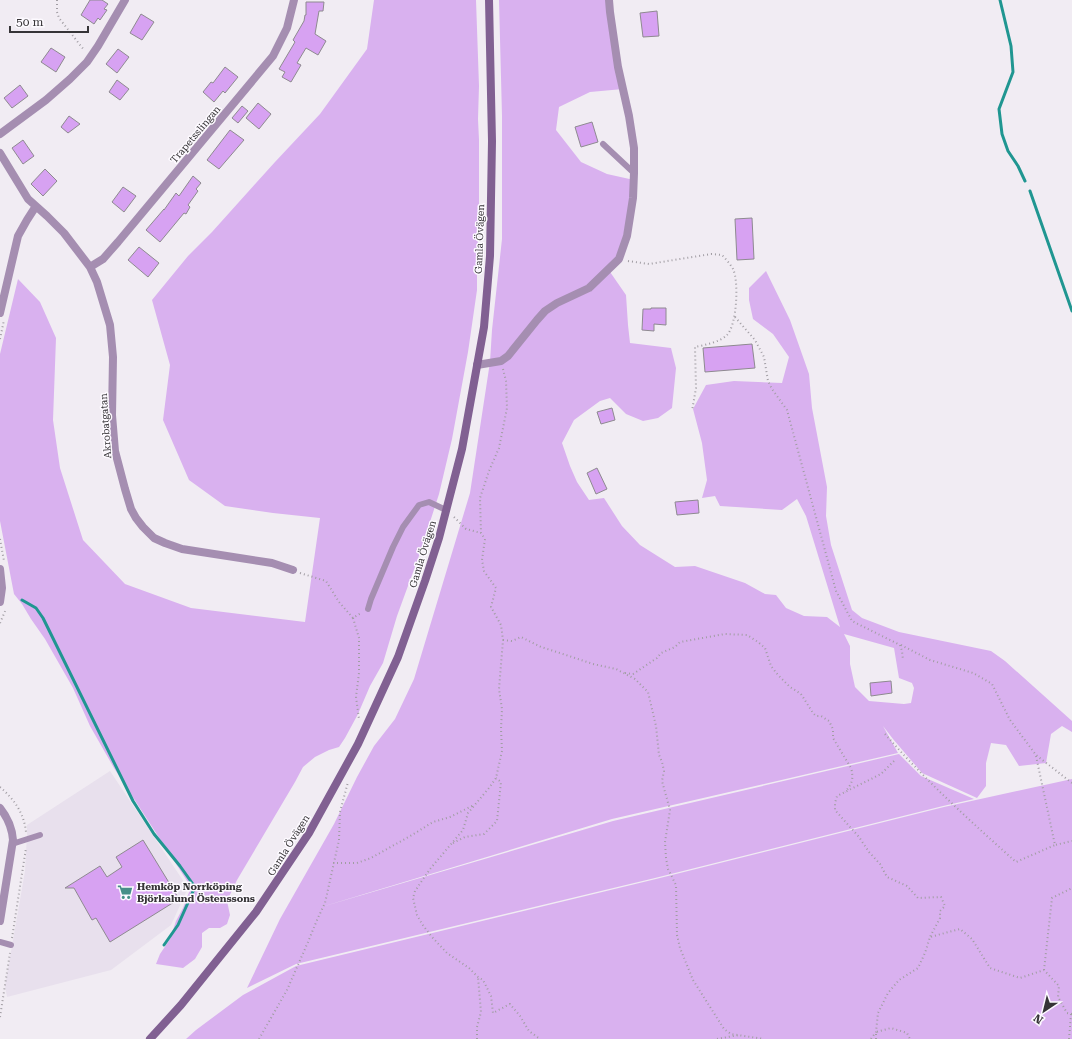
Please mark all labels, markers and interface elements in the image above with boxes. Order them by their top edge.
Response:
scale bar [10,8,88,34]
text: 50 m [16,15,43,29]
street label: Trapetsslingan [168,103,223,165]
street label: Gamla Övägen [473,203,486,274]
street label: Akrobatgatan [98,392,113,459]
street label: Gamla Övägen [407,519,438,589]
street label: Gamla Övägen [265,812,312,878]
place label: Hemköp Norrköping Björkalund Östenssons [137,881,255,904]
supermarket icon: Hemköp Norrköping Björkalund Östenssons [116,883,134,901]
north arrow [1024,991,1064,1031]
text: N [1031,1011,1046,1027]

